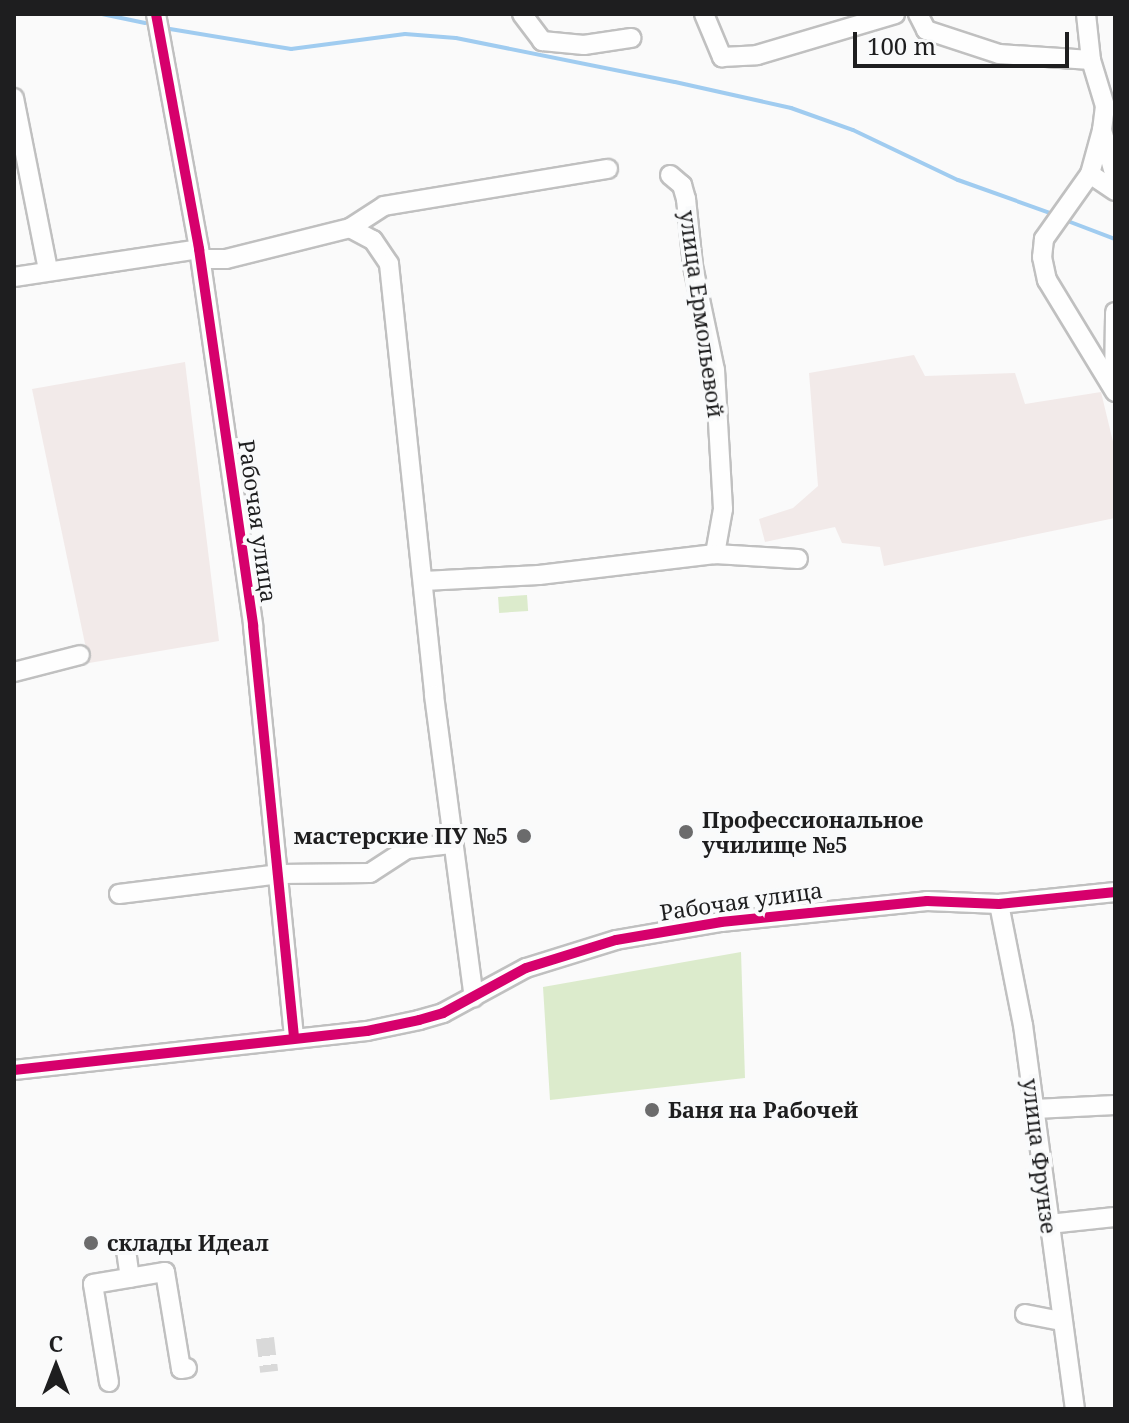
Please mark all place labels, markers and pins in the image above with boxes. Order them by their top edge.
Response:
place label: Профессиональное училище №5 [702,806,923,858]
place label: мастерские ПУ №5 [294,823,508,849]
marker: Профессиональное училище №5 [677,823,695,841]
marker: мастерские ПУ №5 [515,827,533,845]
place label: Баня на Рабочей [668,1097,858,1123]
marker: Баня на Рабочей [643,1101,661,1119]
place label: склады Идеал [107,1230,269,1256]
marker: склады Идеал [82,1234,100,1252]

